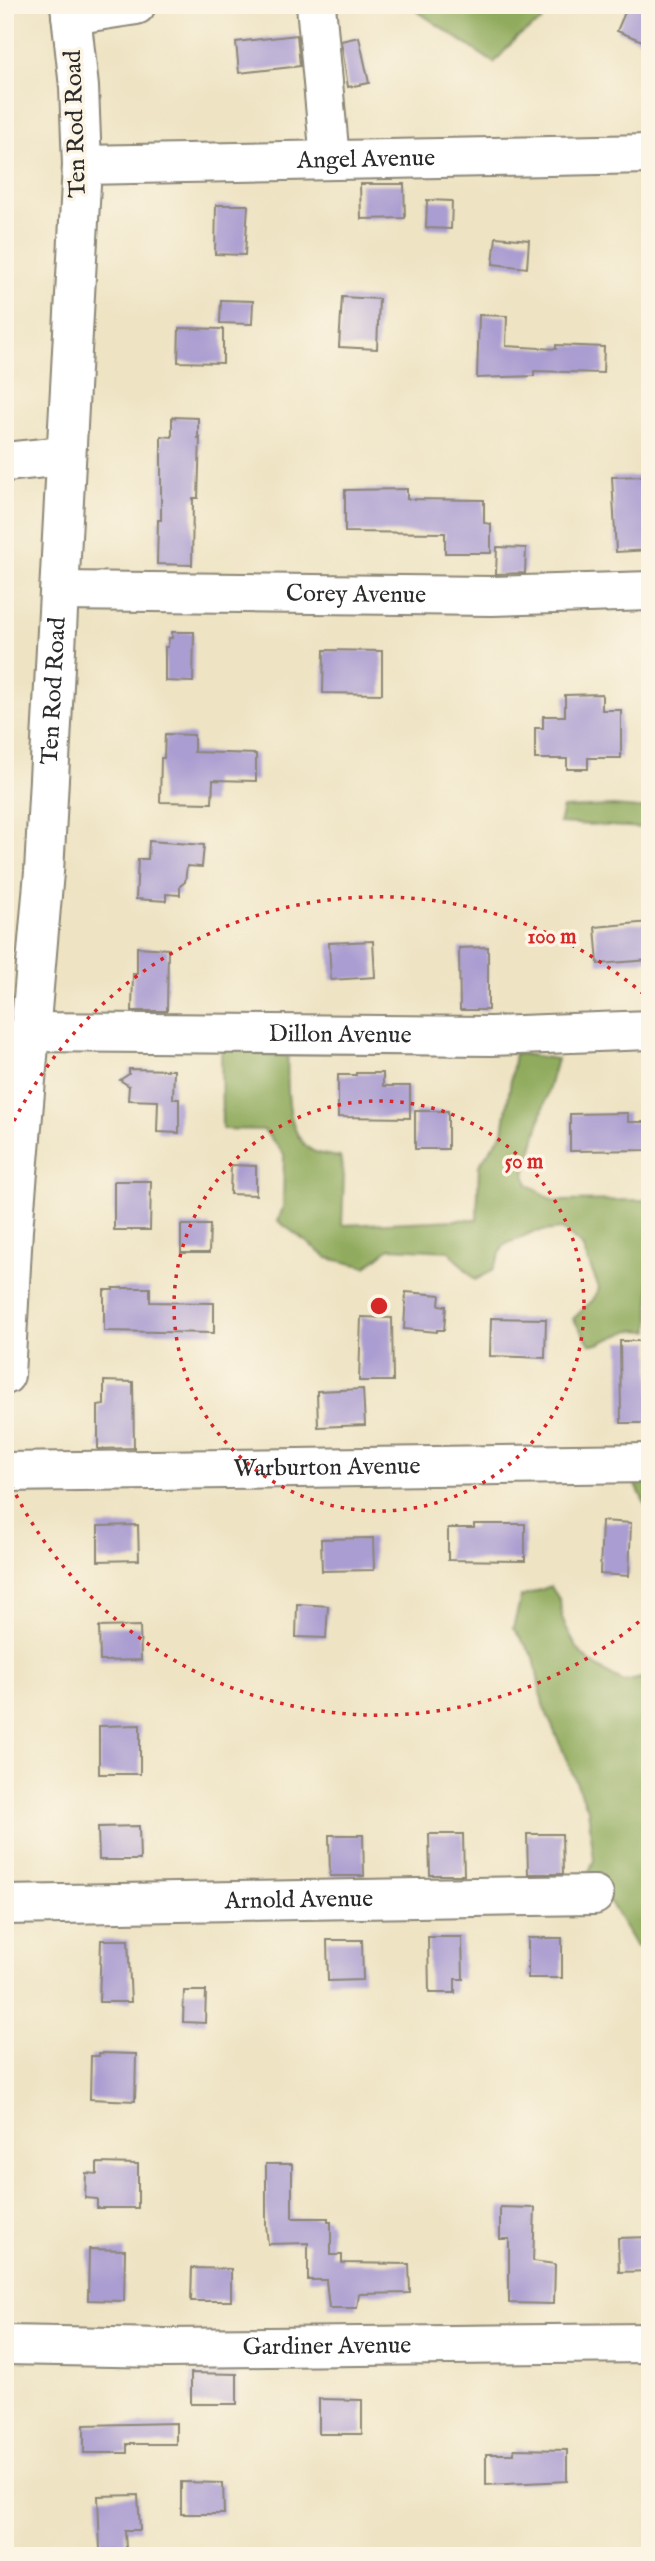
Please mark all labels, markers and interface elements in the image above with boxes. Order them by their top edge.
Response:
street label: Ten Rod Road [58,49,94,198]
street label: Angel Avenue [296,143,435,176]
street label: Corey Avenue [286,578,426,611]
street label: Ten Rod Road [34,616,73,765]
text: 100 m [527,924,577,951]
street label: Dillon Avenue [268,1019,412,1051]
text: 50 m [505,1149,544,1176]
centre of rings [367,1294,391,1318]
street label: Warburton Avenue [233,1451,421,1484]
street label: Arnold Avenue [223,1883,373,1917]
street label: Gardiner Avenue [242,2330,411,2363]

